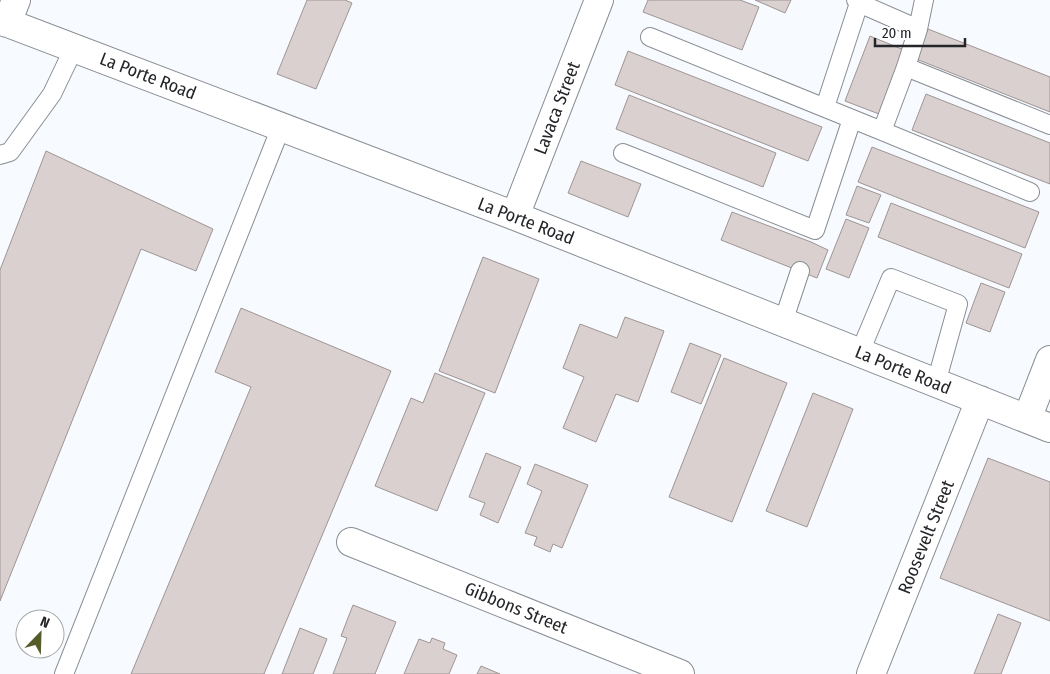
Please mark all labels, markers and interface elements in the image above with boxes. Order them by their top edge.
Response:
scale bar [875,15,965,47]
text: 20 m [882,24,912,42]
street label: La Porte Road [97,48,199,104]
street label: Lavaca Street [529,58,585,158]
street label: La Porte Road [475,193,577,249]
street label: La Porte Road [852,341,954,399]
street label: Roosevelt Street [893,477,959,597]
street label: Gibbons Street [461,577,571,639]
north arrow [15,609,65,659]
text: N [38,613,52,632]

